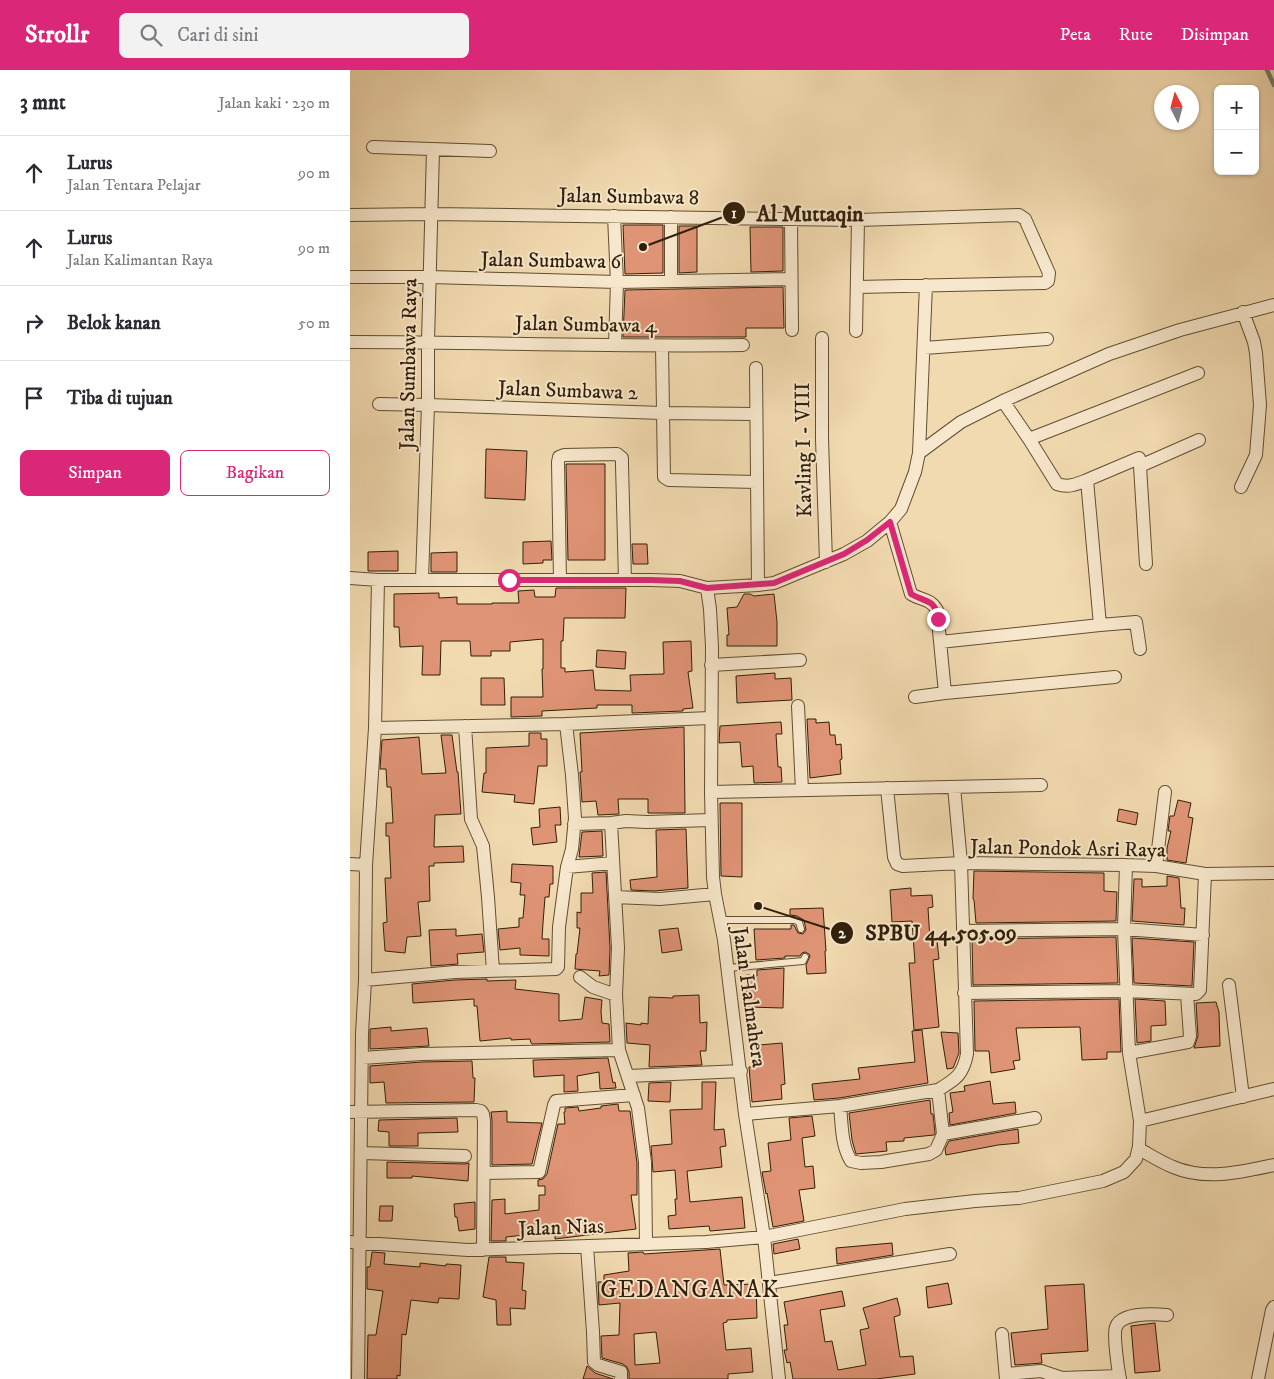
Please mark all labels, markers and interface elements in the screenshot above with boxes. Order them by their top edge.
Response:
search box [119,13,469,58]
text: Strollr [25,20,89,50]
icon: search [137,21,165,49]
text: Cari di sini [177,24,258,47]
text: Peta [1060,24,1091,46]
text: Rute [1119,24,1153,46]
text: Disimpan [1181,24,1249,46]
north arrow [1154,85,1199,130]
map controls [1214,85,1259,175]
button: + [1214,85,1259,130]
text: 3 mnt [20,90,66,116]
text: Jalan kaki · 230 m [218,93,330,113]
button: − [1214,130,1259,175]
text: Lurus [67,152,112,175]
icon: ahead [20,159,48,187]
text: 90 m [298,163,330,183]
text: Jalan Tentara Pelajar [67,175,201,195]
street label: Jalan Sumbawa 8 [557,183,699,211]
callout: Al Muttaqin [721,195,874,232]
text: Al Muttaqin [755,201,864,228]
text: 1 [731,204,737,223]
text: Lurus [67,227,112,250]
icon: ahead [20,234,48,262]
text: 90 m [298,238,330,258]
street label: Jalan Sumbawa 6 [478,247,623,275]
text: Jalan Kalimantan Raya [67,250,213,270]
street label: Jalan Sumbawa Raya [394,278,423,452]
icon: right [20,309,48,337]
street label: Jalan Sumbawa 4 [513,311,658,339]
text: Belok kanan [67,312,161,335]
text: 50 m [298,313,330,333]
street label: Jalan Sumbawa 2 [495,375,639,406]
street label: Kavling I - VIII [790,382,818,518]
icon: arrive [20,384,48,412]
text: Tiba di tujuan [67,387,173,410]
button: Simpan [20,450,170,496]
button: Bagikan [180,450,330,496]
route start [498,569,521,592]
route end [927,608,950,631]
street label: Jalan Pondok Asri Raya [968,834,1166,864]
callout: SPBU 44.505.09 [830,914,1027,951]
text: SPBU 44.505.09 [865,920,1017,947]
street label: Jalan Halmahera [726,923,772,1069]
text: 2 [838,924,846,943]
street label: Jalan Nias [516,1214,604,1243]
district label: GEDANGANAK [600,1275,780,1305]

